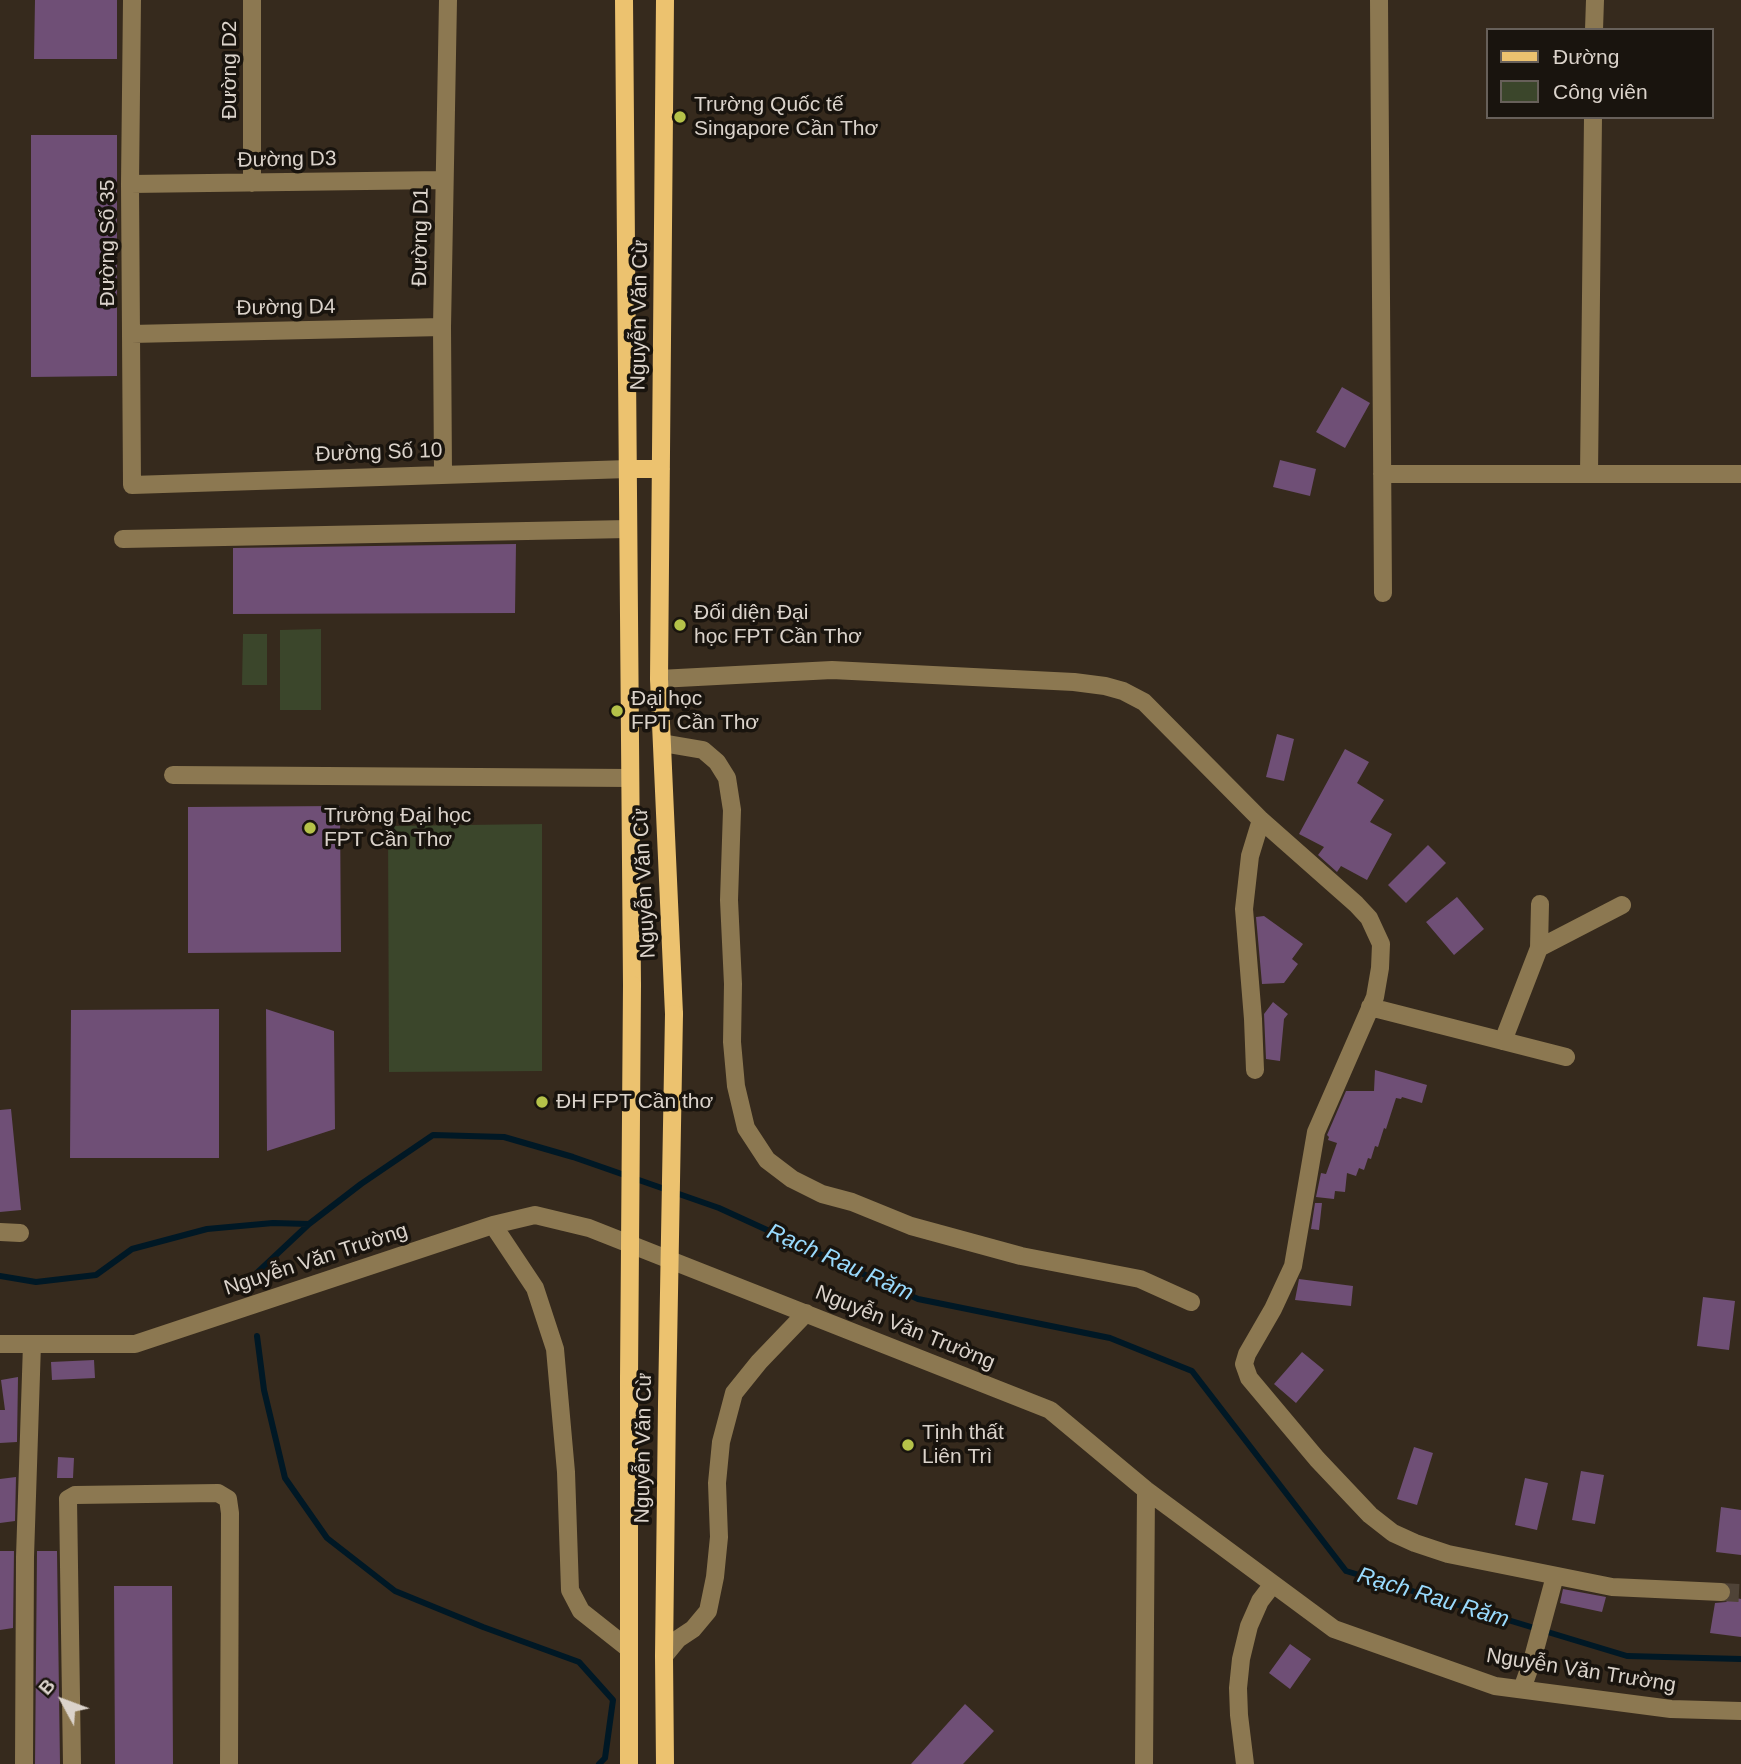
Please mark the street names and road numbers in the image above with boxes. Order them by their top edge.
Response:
street label: Đường D2 [217,20,243,120]
street label: Đường D3 [237,147,337,173]
street label: Đường Số 35 [95,179,121,307]
street label: Đường D1 [408,187,434,287]
street label: Nguyễn Văn Cừ [626,239,654,391]
street label: Đường D4 [236,295,336,321]
street label: Đường Số 10 [315,438,443,468]
street label: Nguyễn Văn Cừ [628,807,662,959]
street label: Nguyễn Văn Trường [221,1218,411,1302]
street label: Nguyễn Văn Trường [811,1280,999,1376]
street label: Nguyễn Văn Cừ [630,1372,658,1524]
street label: Nguyễn Văn Trường [1484,1644,1678,1698]

